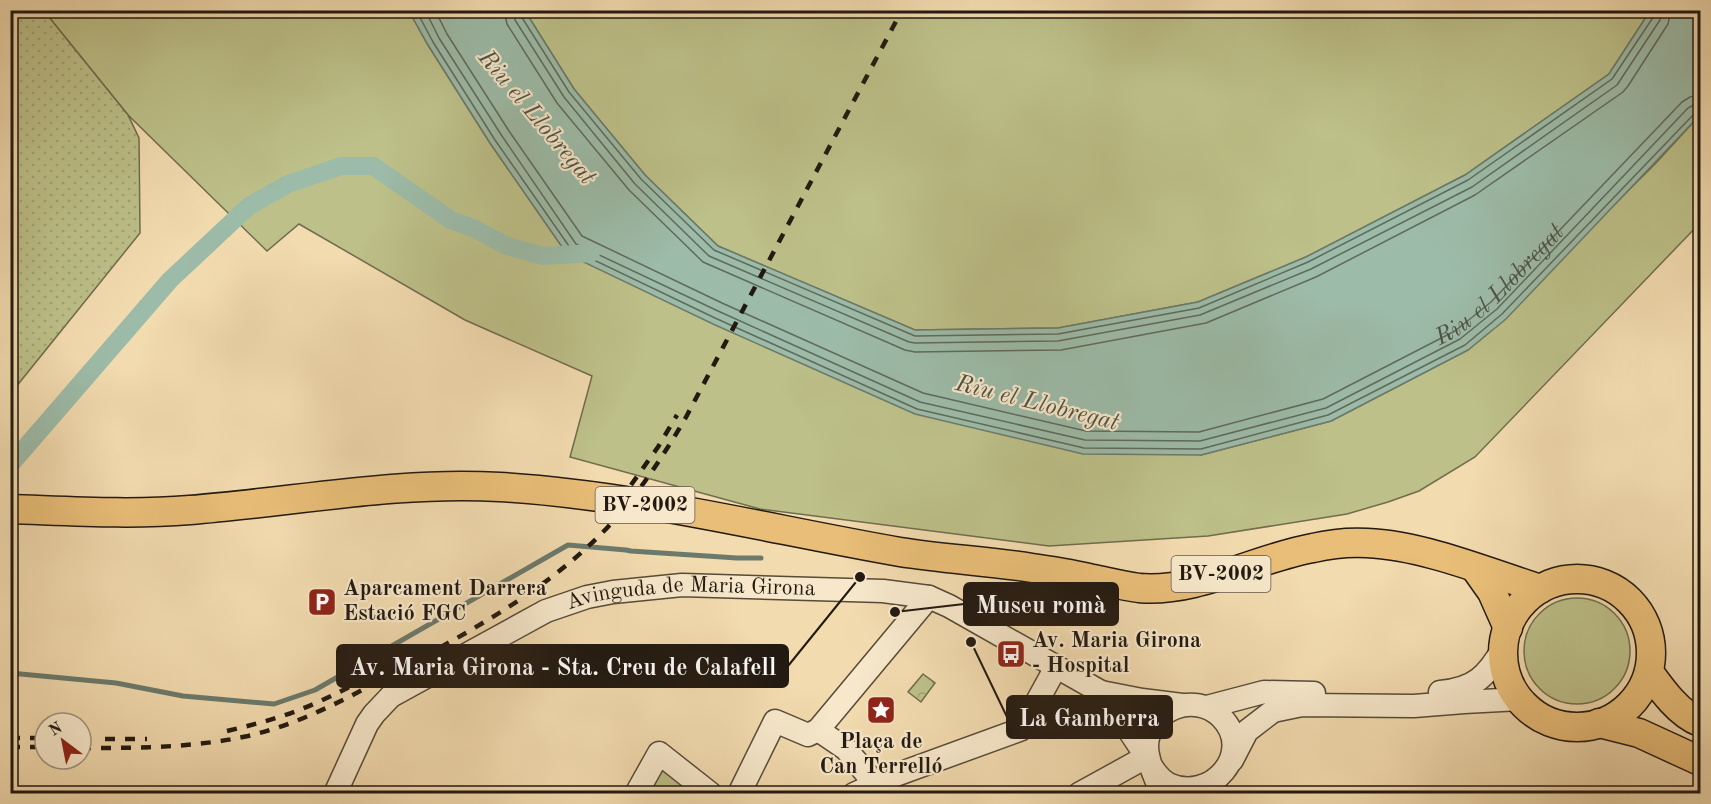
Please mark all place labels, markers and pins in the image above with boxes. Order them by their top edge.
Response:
place label: Aparcament Darrera Estació FGC [343,578,547,625]
callout: Museu romà [964,583,1118,625]
parking icon: Aparcament Darrera Estació FGC [306,586,338,618]
place label: Av. Maria Girona - Hospital [1032,630,1201,677]
bus stop icon: Av. Maria Girona - Hospital [995,638,1027,670]
callout: Av. Maria Girona - Sta. Creu de Calafell [337,645,788,687]
place icon: Plaça de Can Terrelló [865,694,897,726]
callout: La Gamberra [1007,696,1172,738]
place label: Plaça de Can Terrelló [820,731,942,778]

